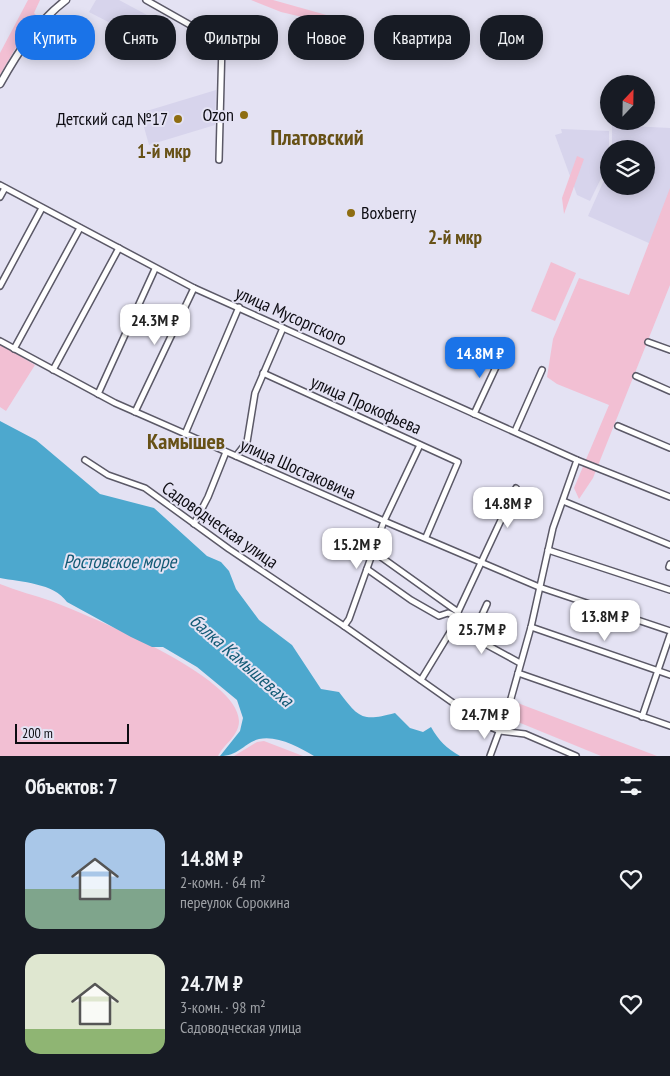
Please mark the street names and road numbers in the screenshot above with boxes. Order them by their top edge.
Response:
street label: улица Мусоргского [232,281,351,350]
street label: улица Прокофьева [307,370,425,439]
street label: улица Шостаковича [237,433,360,504]
street label: Садоводческая улица [158,476,283,573]

